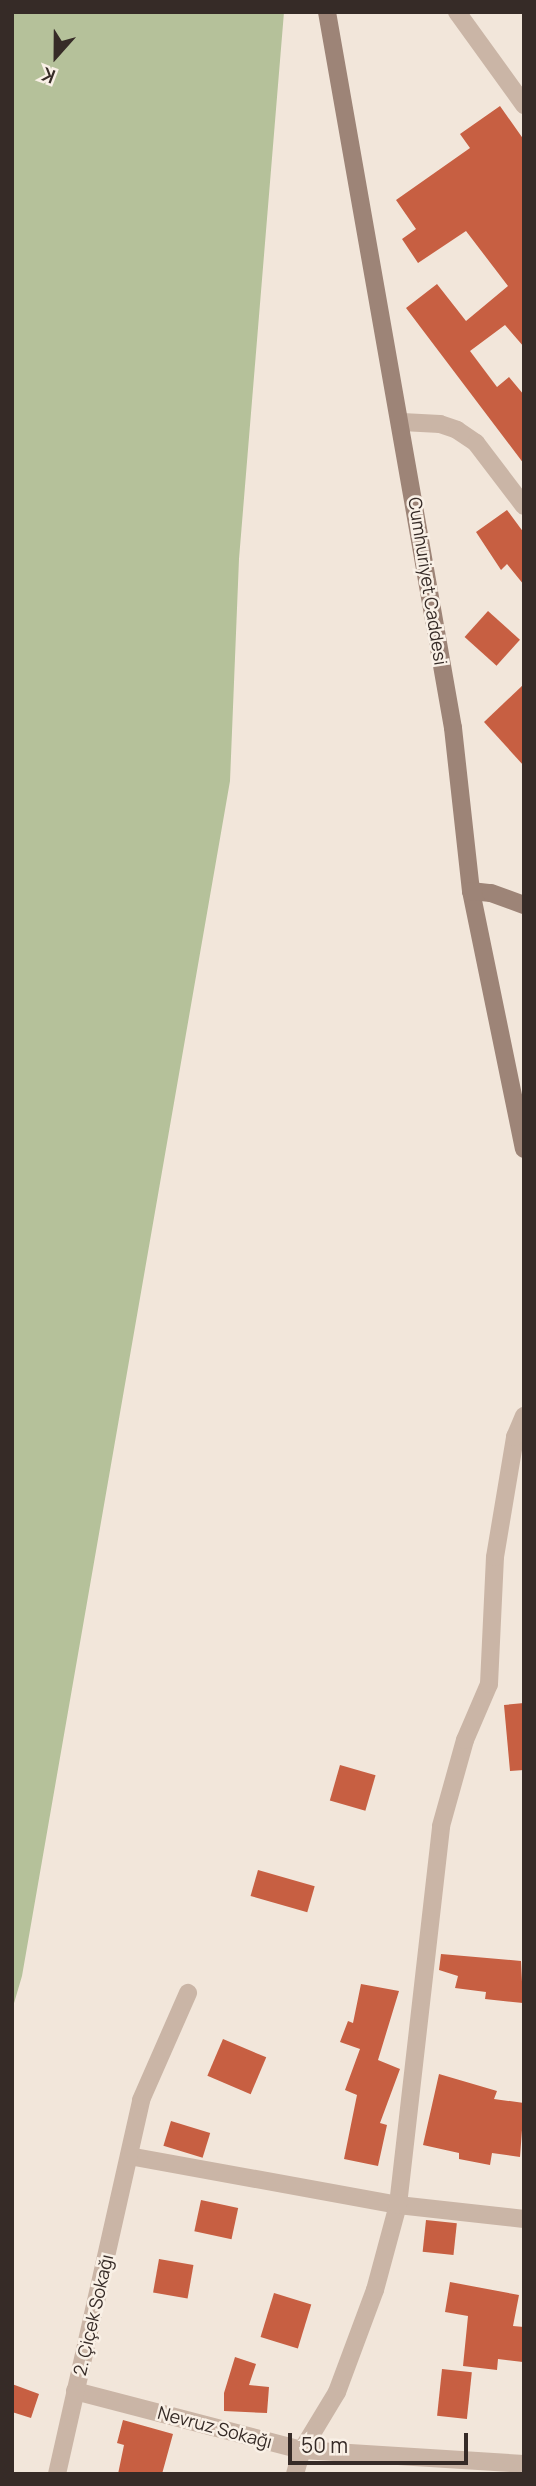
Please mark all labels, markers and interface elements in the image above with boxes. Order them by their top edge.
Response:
north arrow [21,21,91,91]
text: K [38,61,59,90]
street label: Cumhuriyet Caddesi [404,495,452,667]
street label: 2. Çiçek Sokağı [69,2252,117,2378]
street label: Nevruz Sokağı [155,2401,275,2453]
scale bar [291,2420,471,2464]
text: 50 m [301,2431,348,2459]

